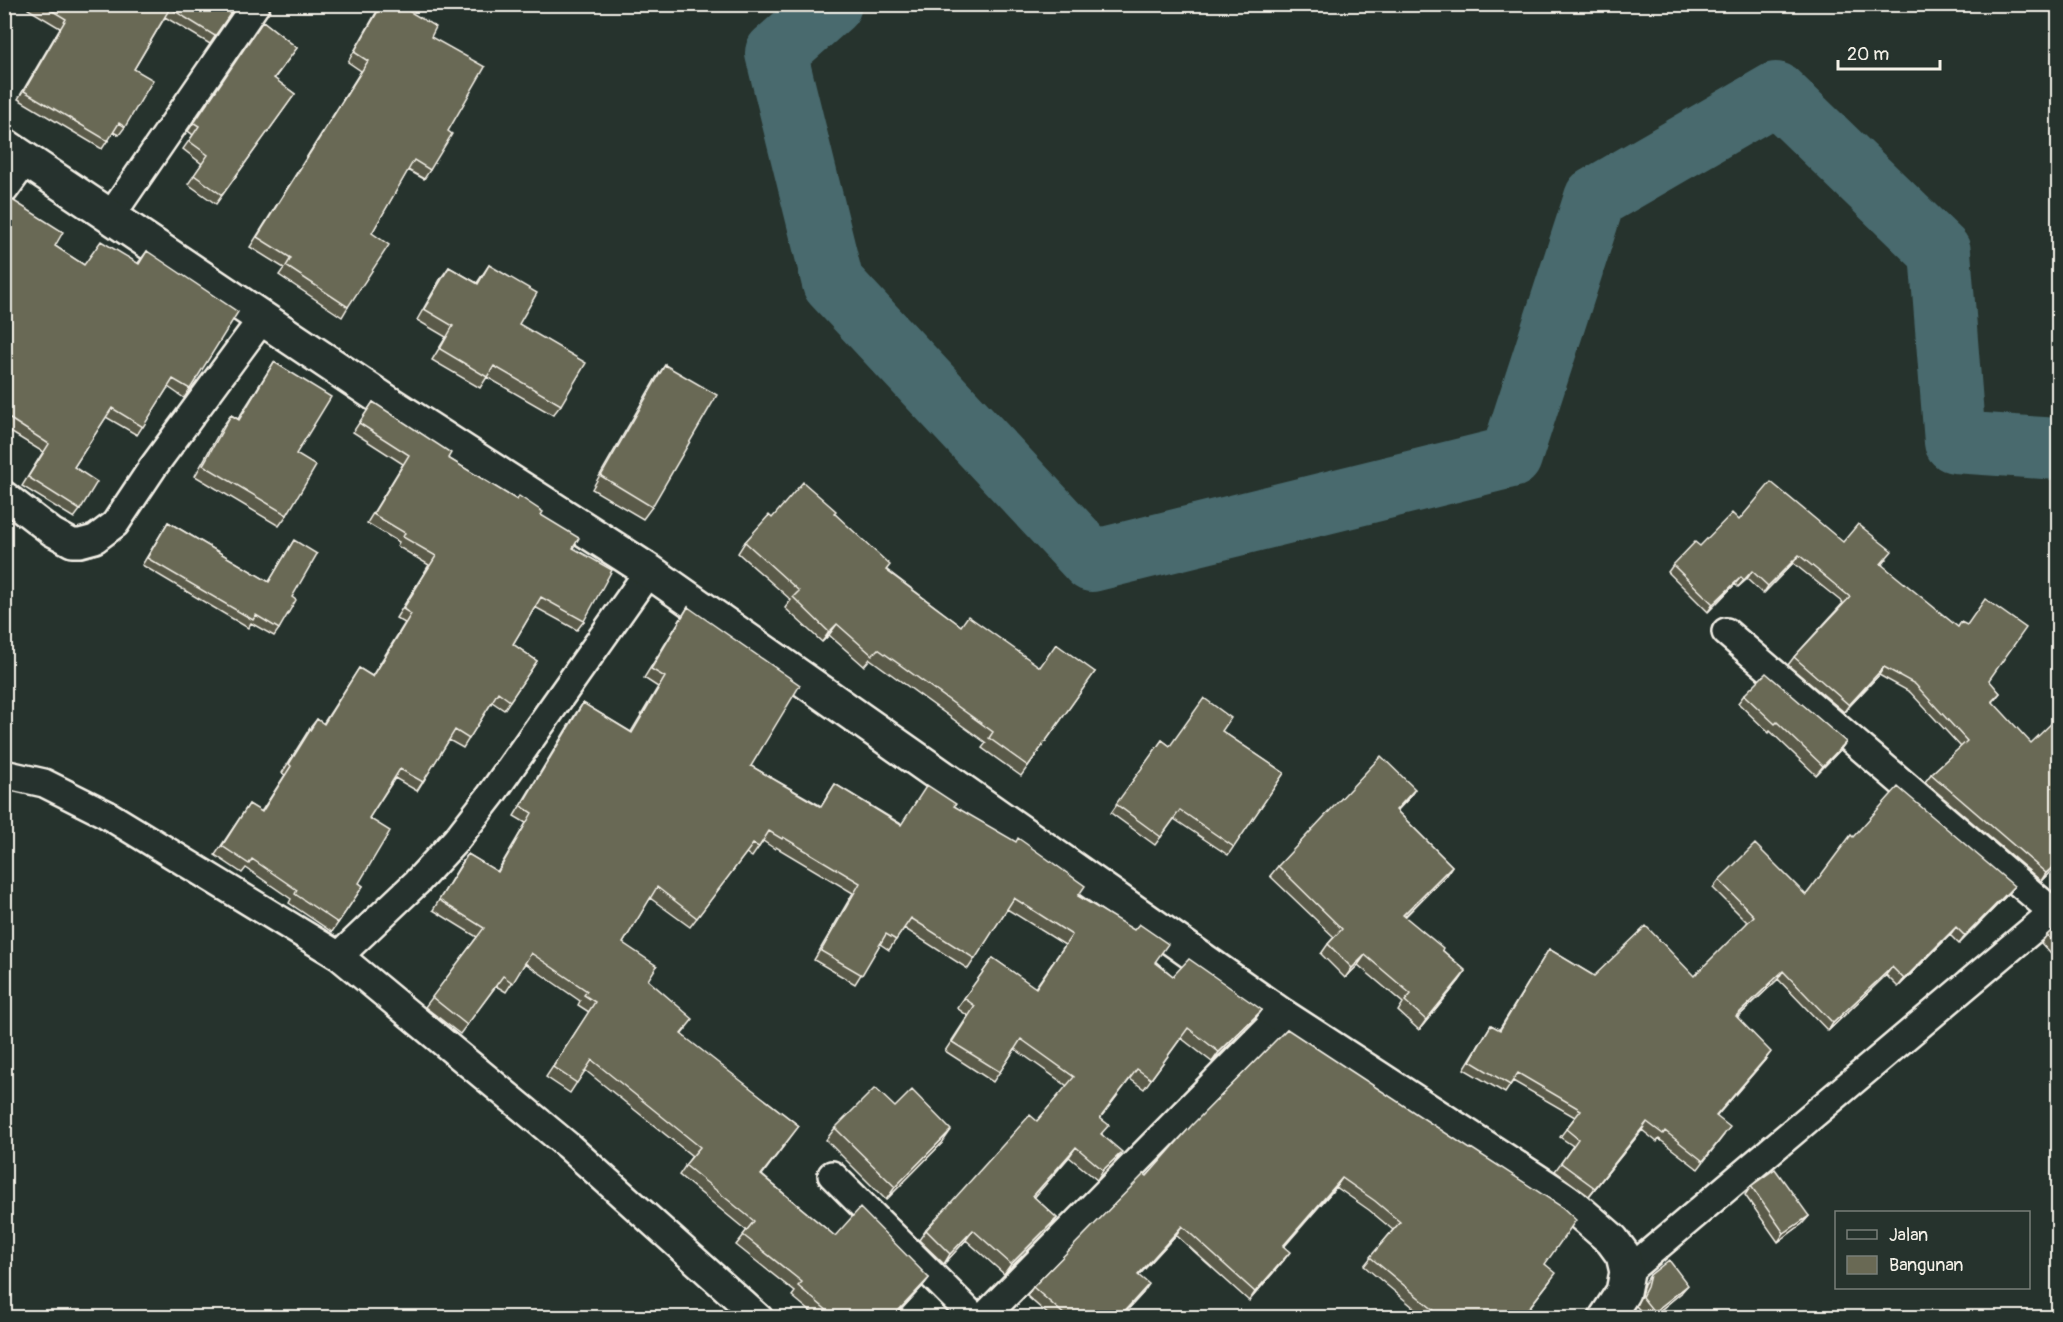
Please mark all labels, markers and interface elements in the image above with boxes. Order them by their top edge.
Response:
scale bar [1838,33,1940,71]
text: 20 m [1847,43,1889,66]
legend [1835,1211,2030,1289]
text: Jalan [1889,1224,1928,1247]
text: Bangunan [1889,1254,1964,1277]

